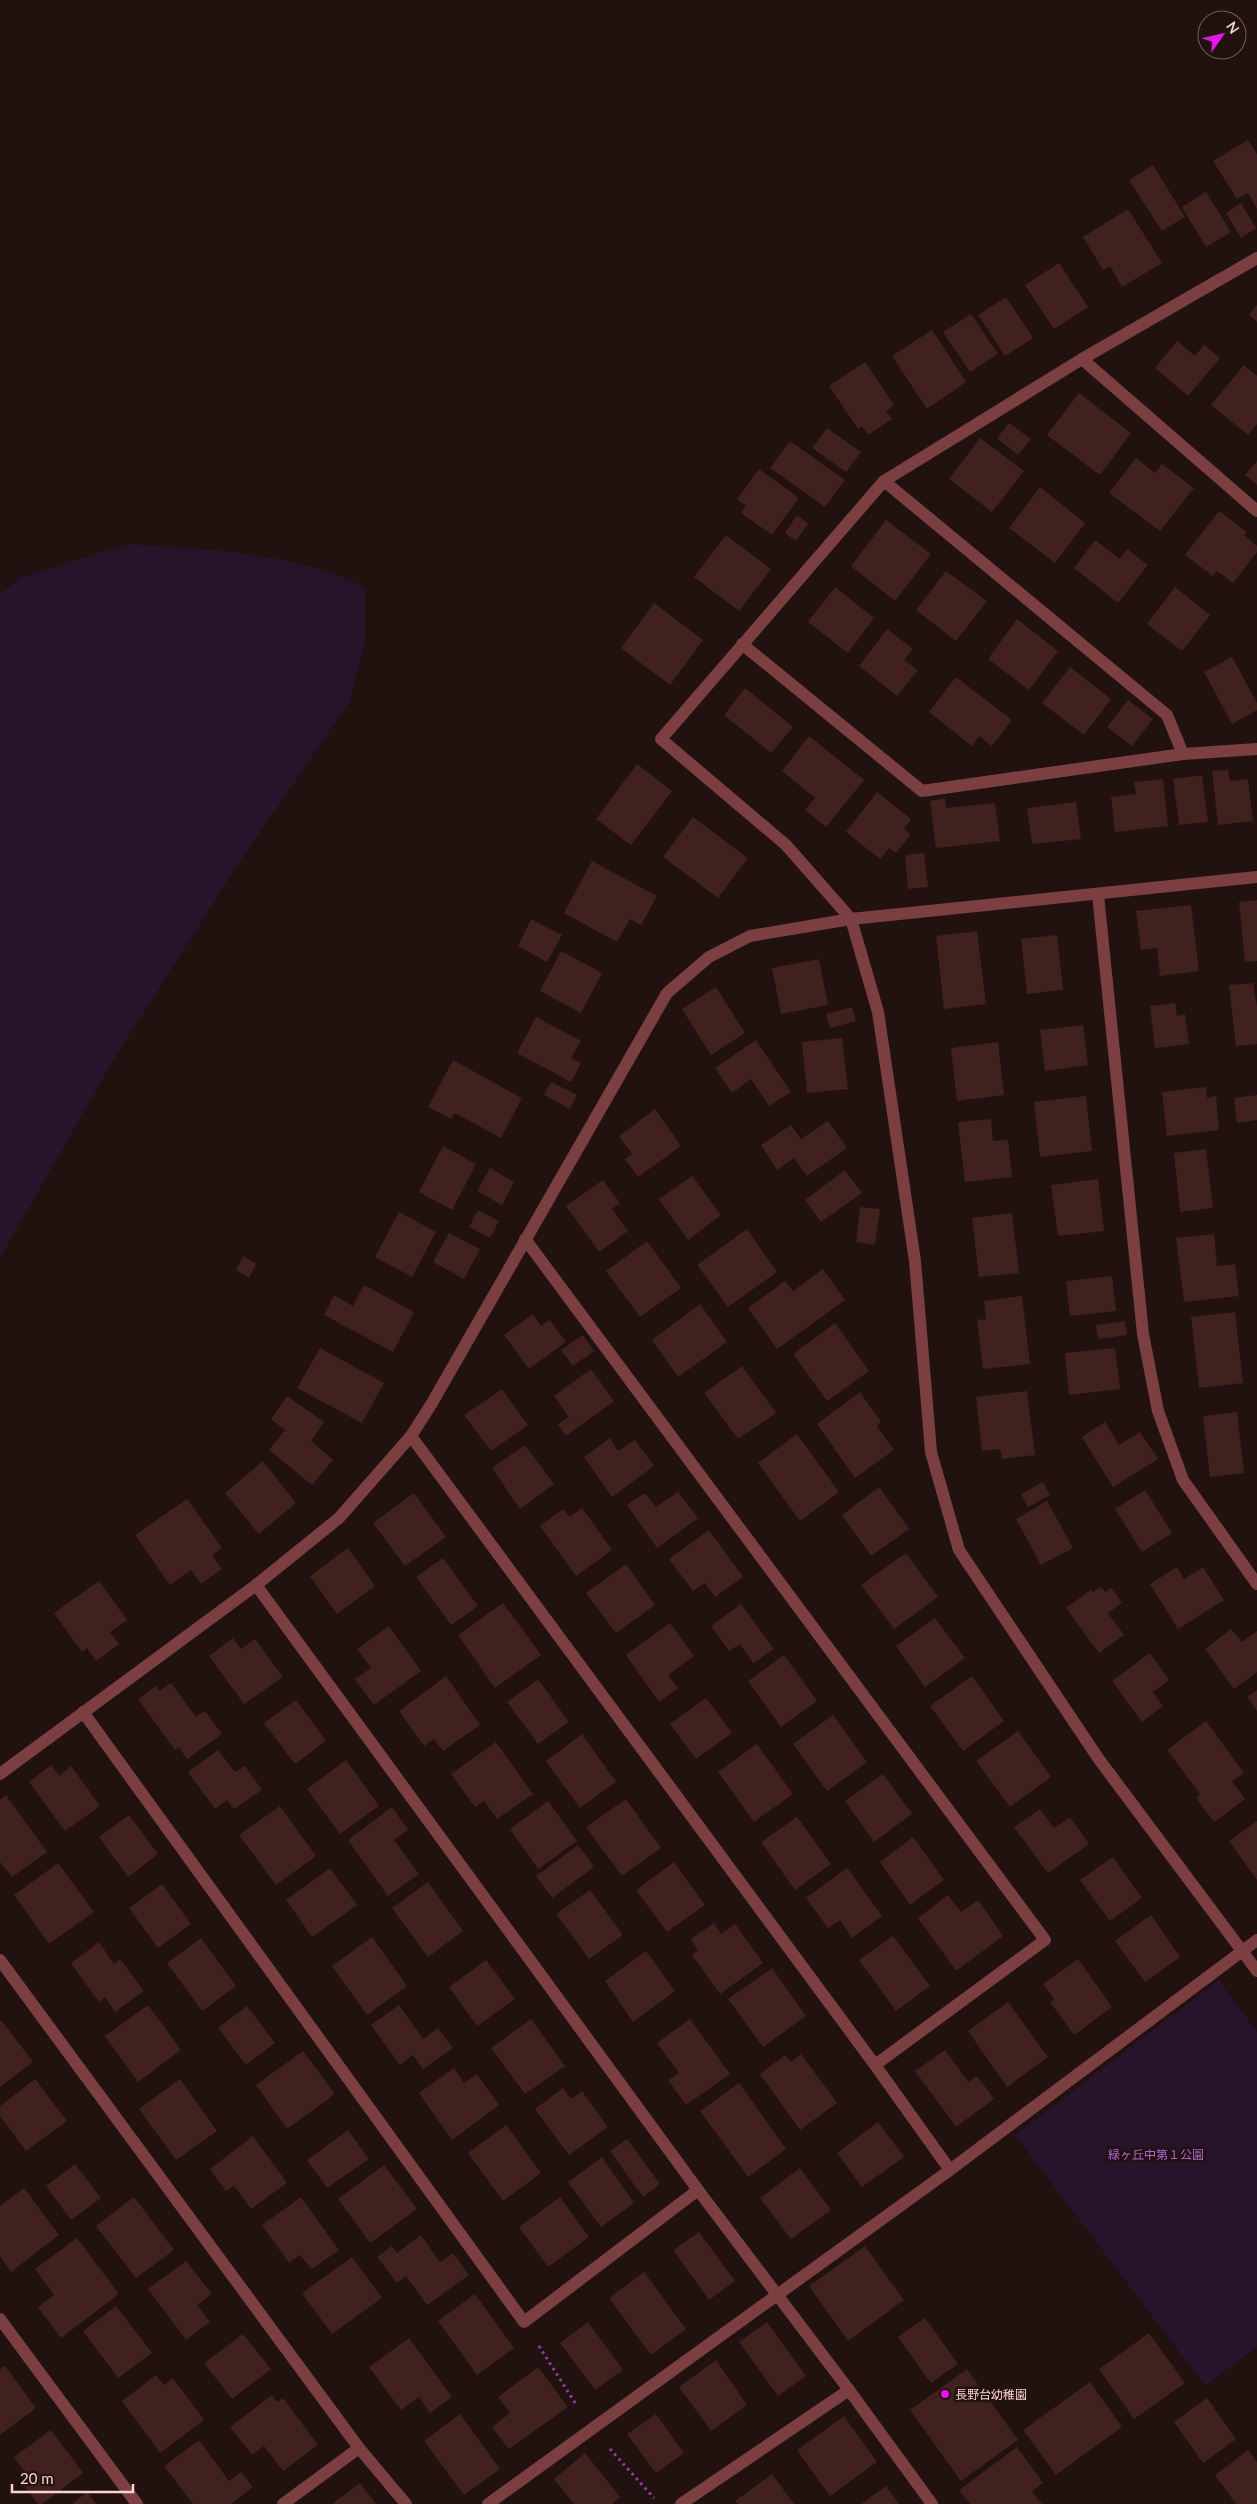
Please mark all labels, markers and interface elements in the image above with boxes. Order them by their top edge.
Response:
north arrow [1197,10,1247,60]
text: N [1223,18,1243,37]
park label: 緑ヶ丘中第１公園 [1108,2147,1204,2162]
place label: 長野台幼稚園 [955,2387,1027,2402]
marker: 長野台幼稚園 [939,2388,951,2400]
scale bar [12,2462,134,2494]
text: 20 m [20,2469,54,2487]

